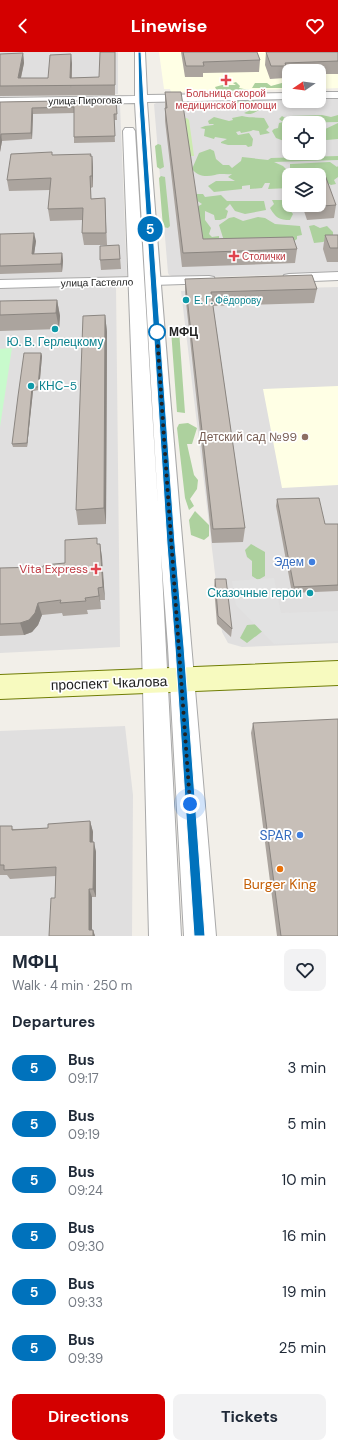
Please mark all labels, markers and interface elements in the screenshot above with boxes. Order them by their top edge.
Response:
text: Linewise [131,14,207,38]
icon: back [12,15,34,37]
icon: heart [304,15,326,37]
north arrow [282,64,326,108]
map controls [282,64,326,212]
marker: Больница скорой медицинской помощи [220,74,232,86]
place label: Больница скорой медицинской помощи [176,87,277,112]
street label: улица Пирогова [48,93,122,108]
button: locate [282,116,326,160]
button: layers [282,168,326,212]
line badge: 5 [137,216,163,242]
text: 5 [146,220,154,238]
place label: Столички [242,250,286,263]
marker: Столички [229,251,239,261]
street label: улица Гастелло [61,275,134,290]
place label: Е. Г. Фёдорову [194,294,261,307]
marker: Е. Г. Фёдорову [181,295,191,305]
marker: МФЦ [148,323,166,341]
marker: Ю. В. Герлецкому [50,324,60,334]
place label: МФЦ [169,324,198,340]
place label: Ю. В. Герлецкому [7,334,103,350]
place label: КНС-5 [39,378,77,394]
marker: КНС-5 [26,381,36,391]
place label: Детский сад №99 [199,429,297,445]
marker: Детский сад №99 [300,432,310,442]
place label: Эдем [274,554,304,570]
marker: Эдем [307,557,317,567]
place label: Vita Express [19,561,88,577]
marker: Vita Express [91,564,101,574]
place label: Сказочные герои [207,585,302,601]
marker: Сказочные герои [305,588,315,598]
street label: проспект Чкалова [50,672,168,694]
your location [180,794,200,814]
place label: SPAR [259,826,292,844]
marker: SPAR [295,830,305,840]
marker: Burger King [275,864,285,874]
place label: Burger King [243,875,317,893]
text: МФЦ [12,949,58,974]
button: heart [284,949,326,991]
text: Walk · 4 min · 250 m [12,977,132,994]
text: Departures [12,1012,95,1032]
text: Bus [68,1050,95,1070]
text: 3 min [288,1058,326,1078]
text: 5 [30,1059,38,1077]
text: 09:17 [68,1070,99,1087]
text: Bus [68,1106,95,1126]
text: 5 min [287,1114,326,1134]
text: 5 [30,1115,38,1133]
text: 09:19 [68,1126,100,1143]
text: Bus [68,1162,95,1182]
text: 10 min [281,1170,326,1190]
text: 5 [30,1171,38,1189]
text: 09:24 [68,1182,103,1199]
text: Bus [68,1218,95,1238]
text: 16 min [282,1226,326,1246]
text: 5 [30,1227,38,1245]
text: 09:30 [68,1238,104,1255]
text: Bus [68,1274,95,1294]
text: 19 min [282,1282,326,1302]
text: 5 [30,1283,38,1301]
text: 09:33 [68,1294,103,1311]
text: Bus [68,1330,95,1350]
text: 25 min [279,1338,326,1358]
text: 5 [30,1339,38,1357]
text: 09:39 [68,1350,103,1367]
button: Directions [12,1394,165,1440]
button: Tickets [173,1394,326,1440]

